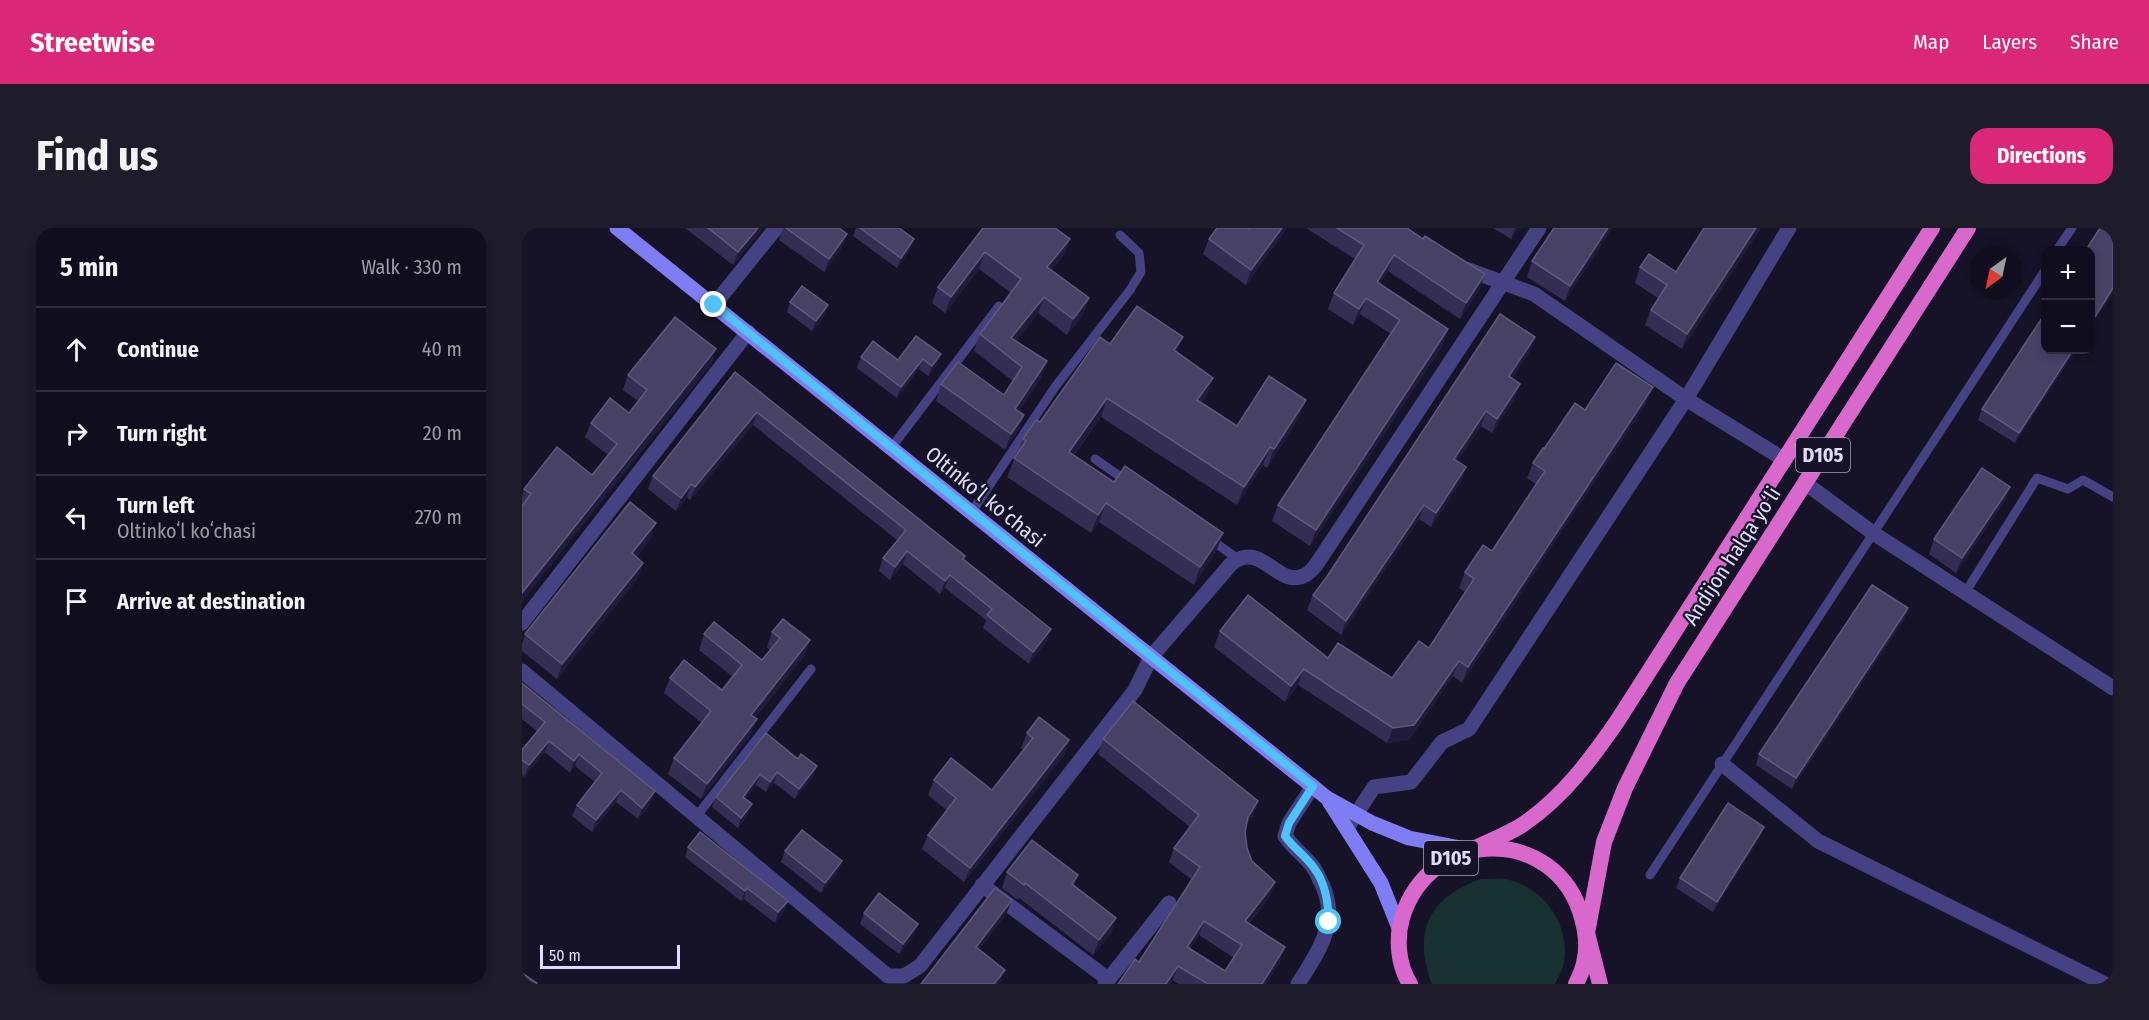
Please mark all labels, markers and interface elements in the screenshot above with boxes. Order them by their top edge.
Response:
text: Streetwise [30,26,155,59]
text: Map [1913,29,1949,55]
text: Layers [1982,29,2037,55]
text: Share [2070,29,2119,55]
button: Directions [1970,128,2113,184]
text: Find us [36,131,158,181]
north arrow [1969,246,2023,300]
map controls [2041,246,2095,354]
button: + [2041,246,2095,300]
text: 5 min [60,252,118,283]
text: Walk · 330 m [361,255,462,279]
route end [700,291,726,317]
button: − [2041,300,2095,354]
icon: ahead [60,333,93,366]
text: Continue [117,336,199,363]
text: 40 m [422,337,462,361]
icon: right [60,417,93,450]
text: Turn right [117,420,206,447]
text: 20 m [423,421,462,445]
road number: D105 [1796,438,1850,472]
street label: Oltinkoʻl koʻchasi [920,441,1050,553]
street label: Andijon halqa yo‘li [1678,482,1786,630]
text: Turn left [117,492,195,519]
icon: left [60,501,93,534]
text: 270 m [415,505,462,529]
text: Oltinkoʻl koʻchasi [117,519,256,543]
icon: arrive [60,585,93,618]
text: Arrive at destination [117,588,305,615]
road number: D105 [1424,841,1478,875]
route start [1315,908,1341,934]
scale bar [540,942,680,970]
text: 50 m [549,946,581,965]

